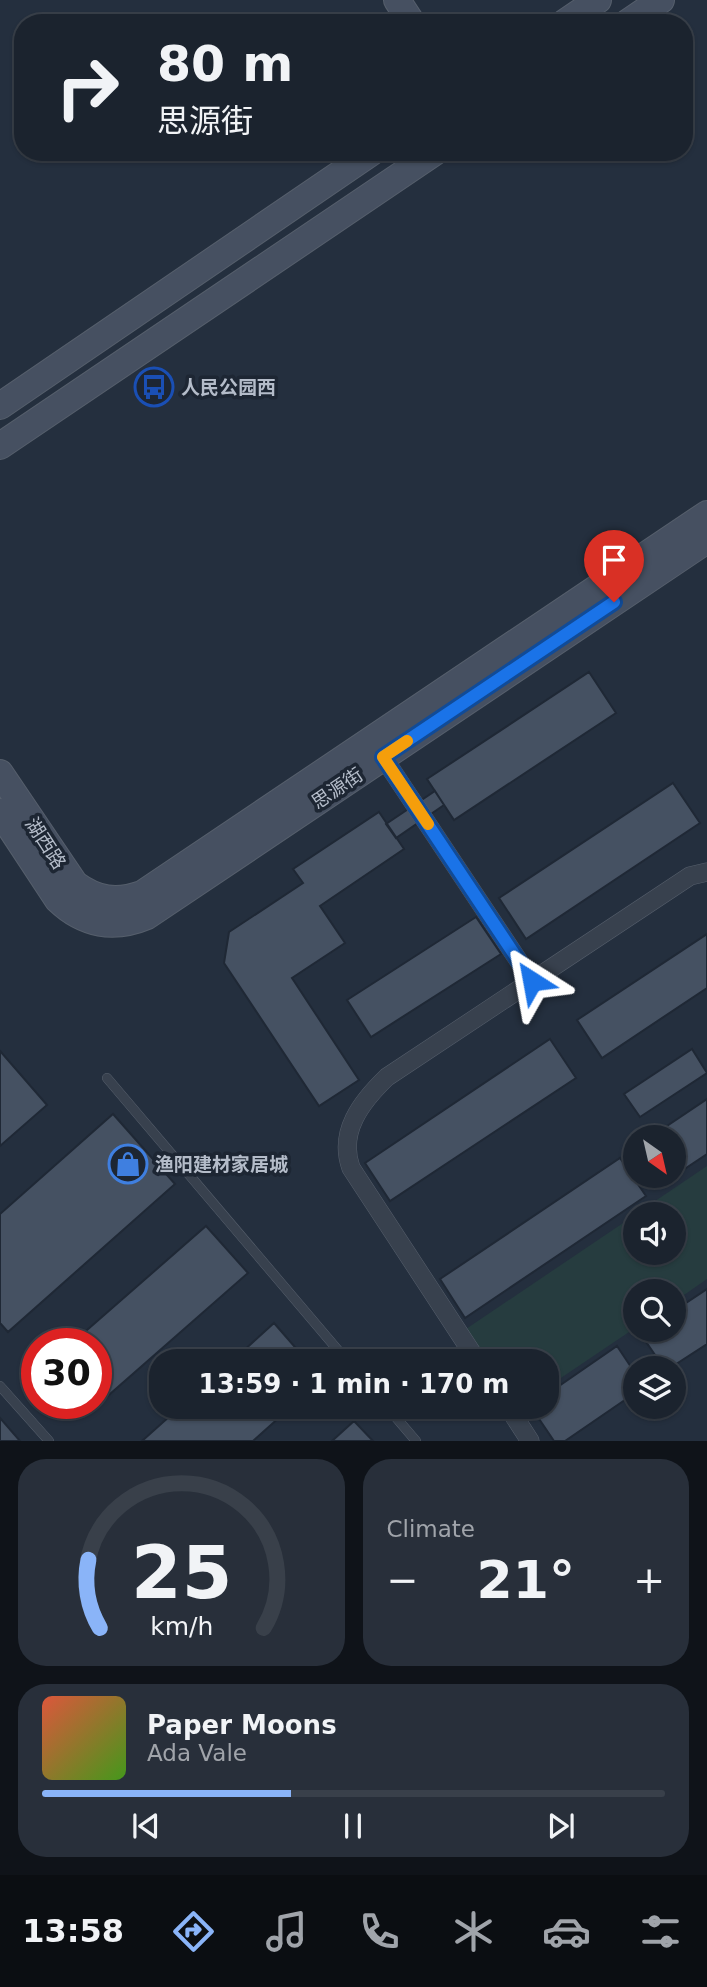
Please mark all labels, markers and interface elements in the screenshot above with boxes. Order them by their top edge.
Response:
text: 80 m [157,36,293,93]
icon: right [42,42,133,133]
text: 思源街 [157,102,253,140]
bus stop icon: 人民公园西 [133,366,175,408]
place label: 人民公园西 [181,376,276,398]
pin [584,530,644,602]
icon: arrive [595,541,633,579]
street label: 思源街 [307,763,367,813]
street label: 湖西路 [21,813,71,873]
position arrow [495,944,569,1018]
north arrow [623,1125,686,1188]
map controls [623,1125,686,1419]
shop icon: 渔阳建材家居城 [107,1143,149,1185]
place label: 渔阳建材家居城 [155,1153,288,1175]
button: sound [623,1202,686,1265]
button: search [623,1279,686,1342]
speed limit sign: 30 [21,1328,112,1419]
button: layers [623,1356,686,1419]
text: 13:59 · 1 min · 170 m [199,1369,509,1399]
text: Climate [387,1516,475,1542]
text: 25 [131,1531,232,1616]
text: 21° [477,1550,575,1610]
text: − [387,1558,418,1602]
text: + [633,1558,665,1602]
text: km/h [150,1612,213,1641]
text: Paper Moons [147,1710,337,1740]
text: Ada Vale [147,1740,247,1766]
icon: previous [127,1807,165,1845]
icon: pause [334,1807,372,1845]
icon: next [542,1807,580,1845]
icon: directions [169,1907,218,1956]
icon: music [262,1907,311,1956]
icon: phone [355,1907,404,1956]
icon: climate [449,1907,498,1956]
icon: car [542,1907,591,1956]
icon: filters [636,1907,685,1956]
text: 13:58 [22,1912,124,1950]

